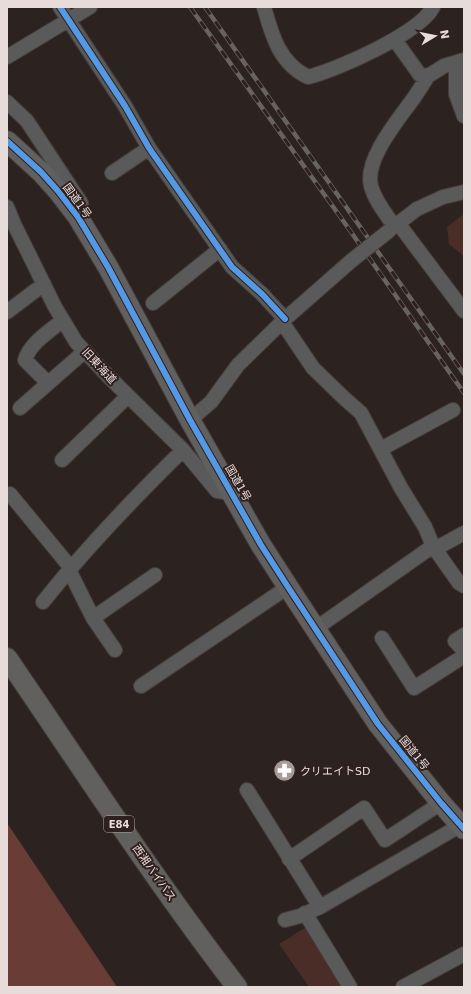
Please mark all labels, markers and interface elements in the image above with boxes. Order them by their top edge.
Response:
north arrow [415,16,455,56]
text: N [437,29,452,40]
street label: 国道1号 [60,181,94,221]
street label: 旧東海道 [79,345,119,387]
street label: 国道1号 [222,462,254,504]
street label: 国道1号 [396,733,432,773]
pharmacy icon: クリエイトSD [272,758,298,784]
place label: クリエイトSD [300,765,370,778]
road number: E84 [104,816,134,832]
street label: 西湘バイパス [130,842,178,904]

